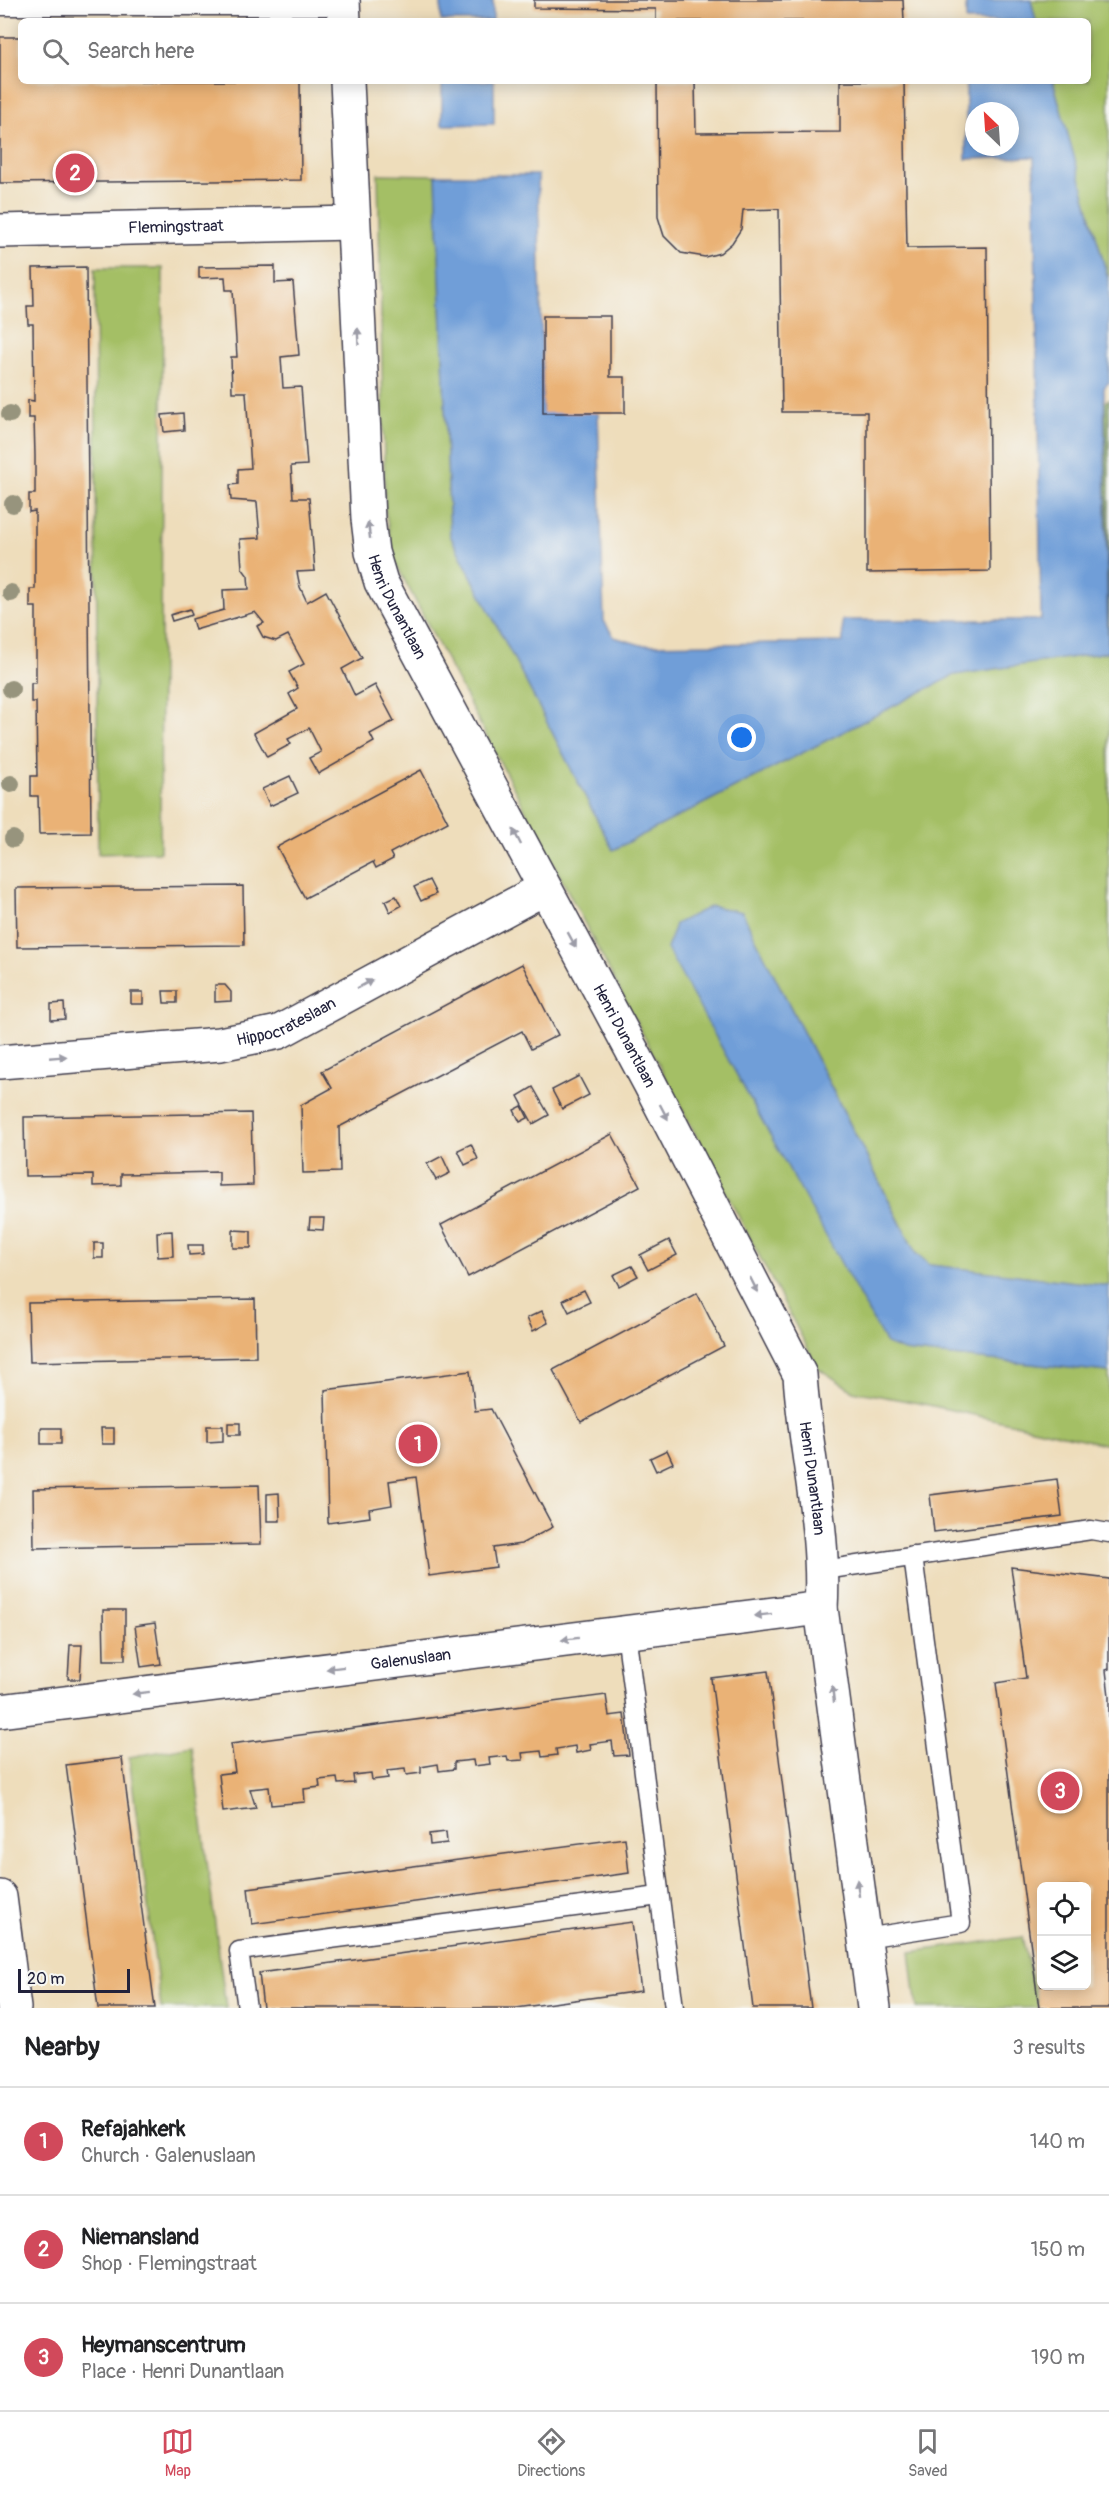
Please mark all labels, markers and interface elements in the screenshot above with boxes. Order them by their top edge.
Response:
search box [18,18,1091,84]
icon: search [39,35,72,68]
text: Search here [87,37,194,65]
north arrow [965,102,1019,156]
pin: 2 [56,150,94,195]
street label: Flemingstraat [128,216,224,238]
one-way arrow [354,326,363,345]
one-way arrow [364,521,374,540]
street label: Henri Dunantlaan [363,552,431,663]
your location [727,723,756,752]
one-way arrow [512,828,522,845]
one-way arrow [567,932,577,949]
one-way arrow [357,979,374,989]
street label: Henri Dunantlaan [588,981,660,1091]
street label: Hippocrateslaan [235,993,339,1050]
one-way arrow [49,1052,68,1062]
one-way arrow [659,1103,669,1121]
one-way arrow [750,1276,759,1293]
street label: Henri Dunantlaan [795,1420,829,1536]
pin: 1 [398,1422,438,1466]
one-way arrow [754,1611,773,1620]
one-way arrow [560,1634,579,1644]
street label: Galenuslaan [369,1644,452,1674]
one-way arrow [325,1664,344,1673]
one-way arrow [828,1685,837,1704]
one-way arrow [132,1688,151,1697]
pin: 3 [1040,1768,1080,1814]
one-way arrow [853,1878,863,1897]
map controls [1037,1882,1091,1990]
button: locate [1037,1882,1091,1936]
button: layers [1037,1936,1091,1990]
scale bar [18,1966,130,1994]
text: 20 m [27,1969,65,1989]
text: Nearby [24,2031,100,2063]
text: 3 results [1013,2035,1085,2060]
text: Refajahkerk [81,2115,186,2143]
text: 1 [40,2129,47,2154]
text: 140 m [1030,2129,1085,2154]
text: Church · Galenuslaan [81,2143,256,2168]
text: Niemansland [81,2223,199,2251]
text: 2 [38,2237,49,2262]
text: 150 m [1031,2237,1085,2262]
text: Shop · Flemingstraat [81,2251,257,2276]
text: Heymanscentrum [81,2331,246,2359]
text: 3 [38,2345,49,2370]
text: 190 m [1031,2345,1085,2370]
text: Place · Henri Dunantlaan [81,2359,284,2384]
tab: Map [161,2425,194,2481]
tab: Directions [517,2425,585,2481]
tab: Saved [908,2425,948,2481]

